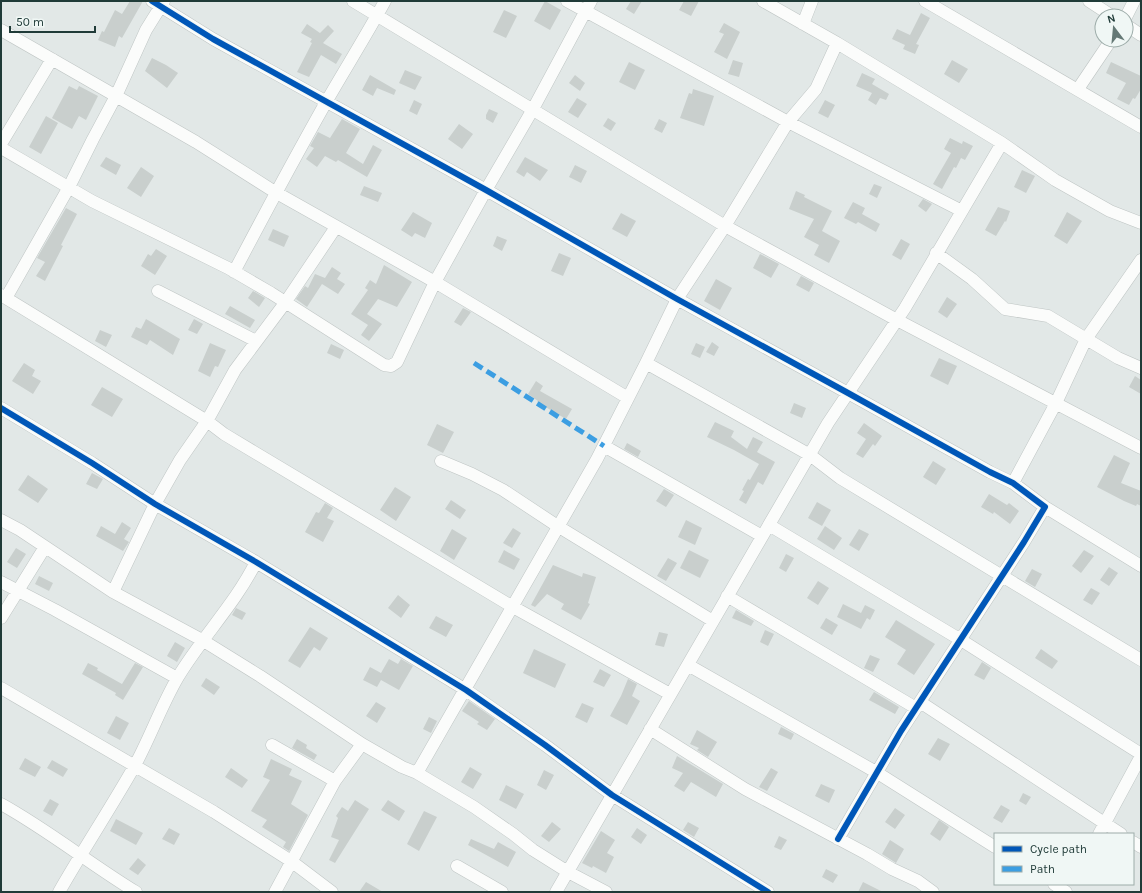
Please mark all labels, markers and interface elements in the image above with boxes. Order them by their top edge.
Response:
scale bar [10,8,95,34]
north arrow [1094,8,1134,48]
text: N [1106,12,1117,26]
text: 50 m [16,15,44,29]
legend [994,833,1134,885]
text: Cycle path [1030,842,1087,856]
text: Path [1030,862,1055,876]

